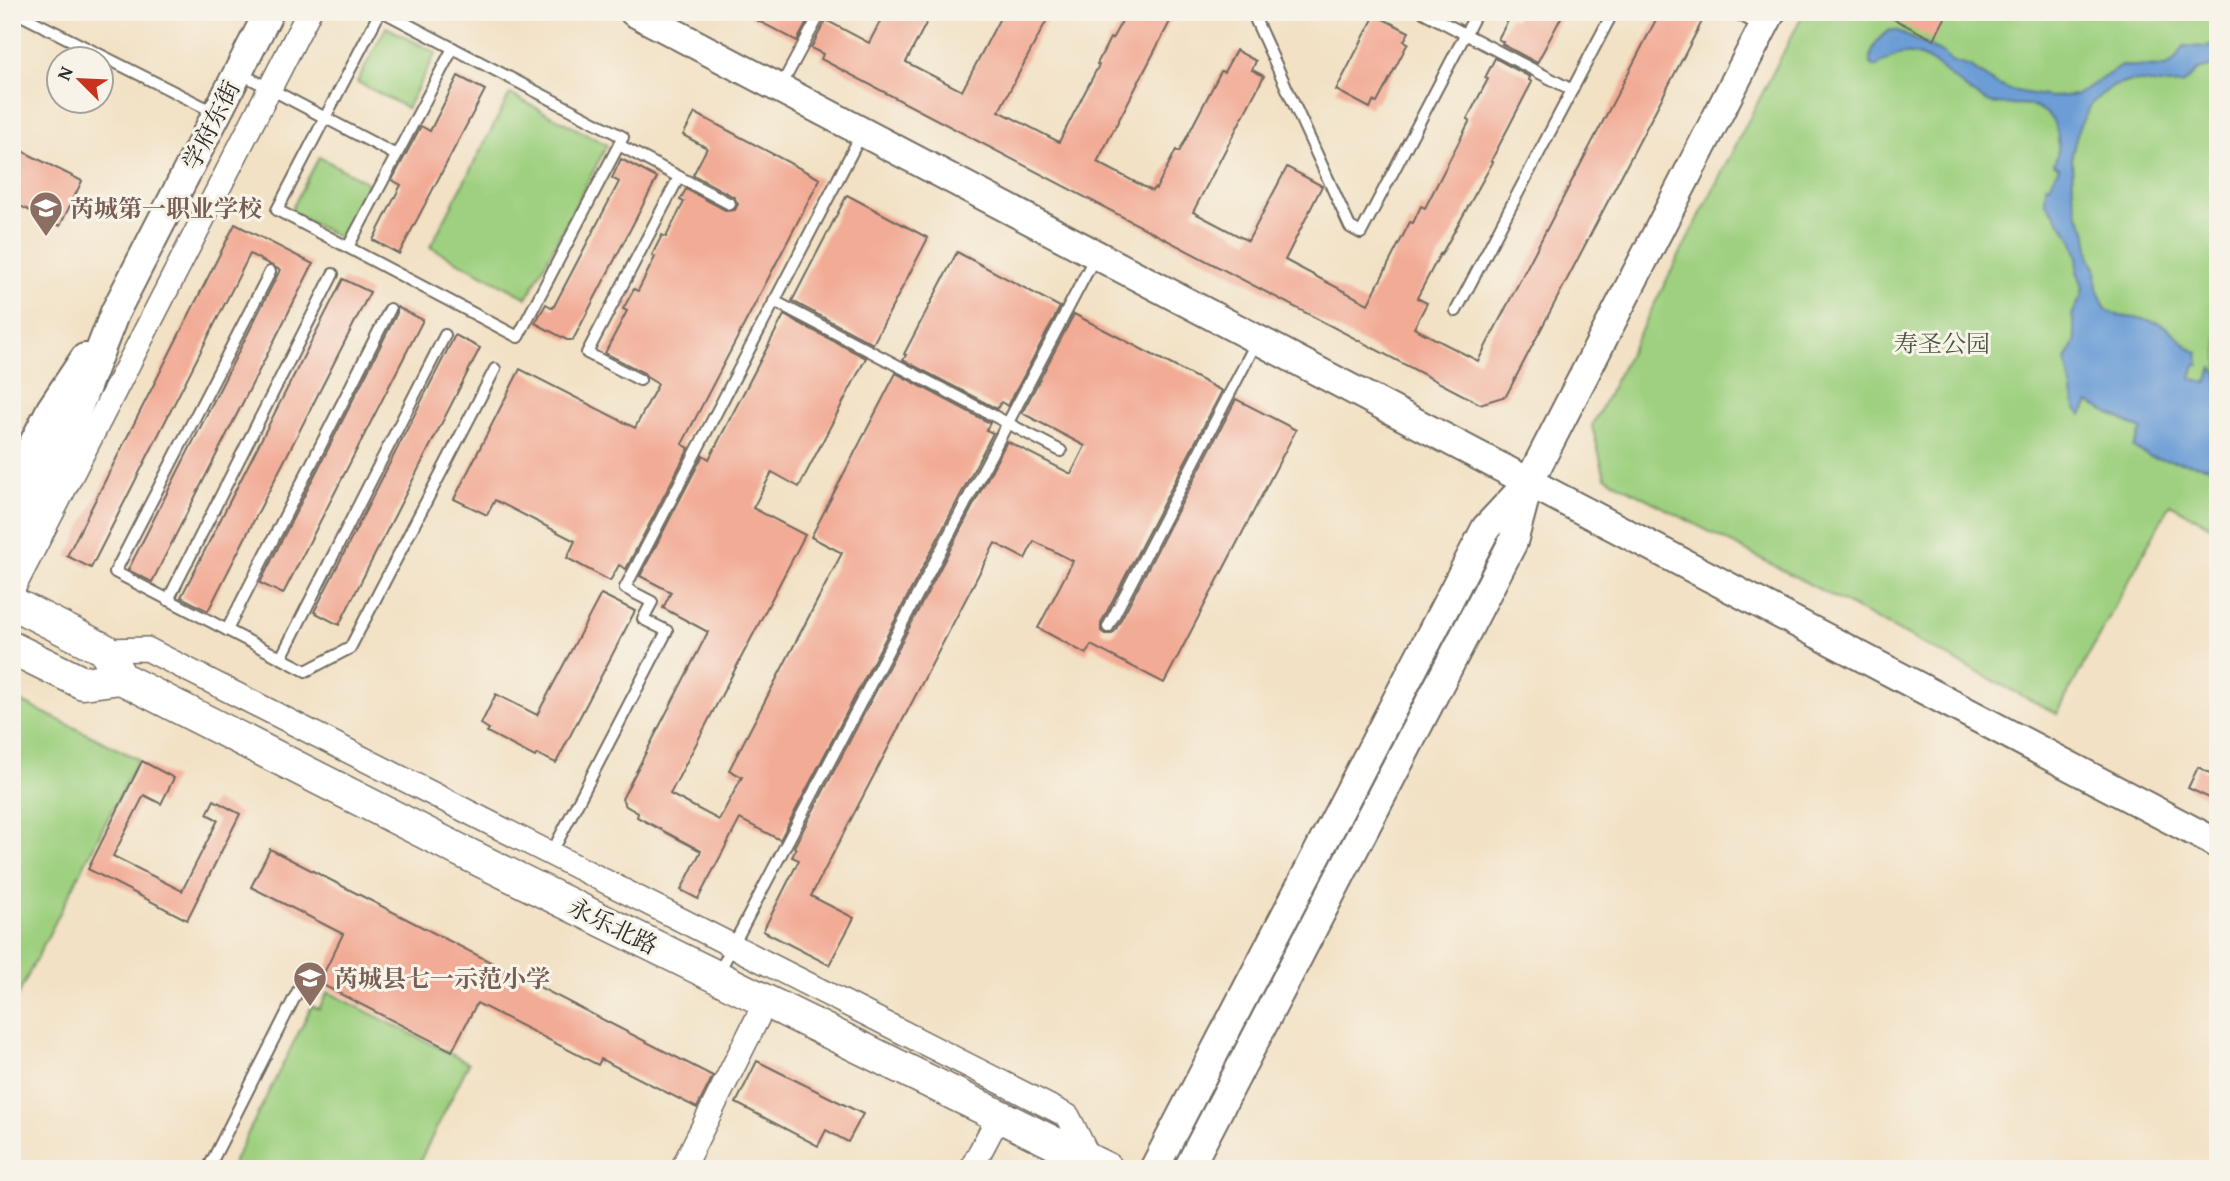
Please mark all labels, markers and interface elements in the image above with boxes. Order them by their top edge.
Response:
north arrow [46,46,116,116]
text: N [49,61,80,85]
street label: 学府东街 [174,74,248,176]
school or university icon: 芮城第一职业学校 [27,189,65,238]
place label: 芮城第一职业学校 [70,191,262,226]
park label: 寿圣公园 [1894,326,1990,361]
street label: 永乐北路 [562,889,664,963]
school or university icon: 芮城县七一示范小学 [291,959,329,1008]
place label: 芮城县七一示范小学 [334,961,550,996]

